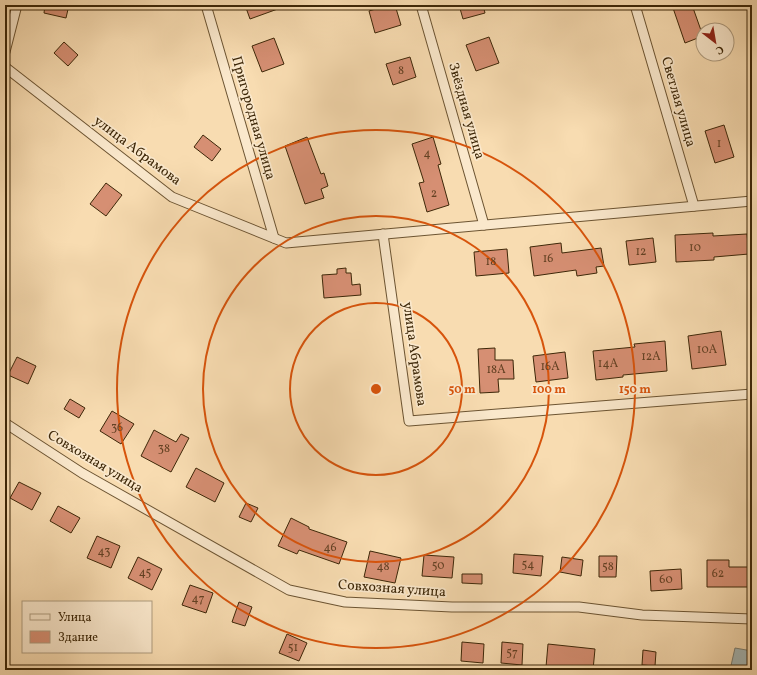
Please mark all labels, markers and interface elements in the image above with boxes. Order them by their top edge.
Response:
north arrow [695,22,735,62]
text: С [712,41,726,58]
street label: Пригородная улица [226,54,280,182]
street label: Светлая улица [656,55,700,149]
street label: Звёздная улица [443,60,489,162]
house number: 8 [398,63,404,79]
street label: улица Абрамова [89,112,185,190]
house number: 1 [717,136,721,152]
house number: 4 [423,146,431,162]
house number: 2 [431,186,437,202]
house number: 10 [689,240,701,256]
house number: 12 [635,244,647,260]
house number: 16 [543,251,553,267]
house number: 18 [486,254,496,270]
street label: улица Абрамова [397,301,431,407]
house number: 10А [697,342,718,358]
house number: 12А [641,349,661,365]
house number: 14А [598,356,619,372]
house number: 16А [540,359,560,375]
house number: 18А [486,362,506,378]
centre of rings [369,382,383,396]
text: 50 m [448,382,476,398]
text: 100 m [532,382,566,398]
text: 150 m [619,382,651,398]
house number: 36 [111,420,123,436]
street label: Совхозная улица [44,426,146,498]
house number: 38 [158,441,170,457]
house number: 46 [323,540,337,556]
house number: 43 [98,544,110,560]
house number: 54 [522,557,534,573]
house number: 50 [432,558,444,574]
house number: 48 [376,559,390,575]
house number: 58 [602,559,614,575]
house number: 45 [139,565,152,581]
house number: 62 [712,566,724,582]
house number: 60 [659,572,673,588]
street label: Совхозная улица [337,576,447,602]
house number: 47 [192,591,205,607]
legend [22,601,152,653]
text: Улица [58,610,91,626]
text: Здание [58,630,98,646]
house number: 51 [288,640,298,656]
house number: 57 [506,645,518,661]

